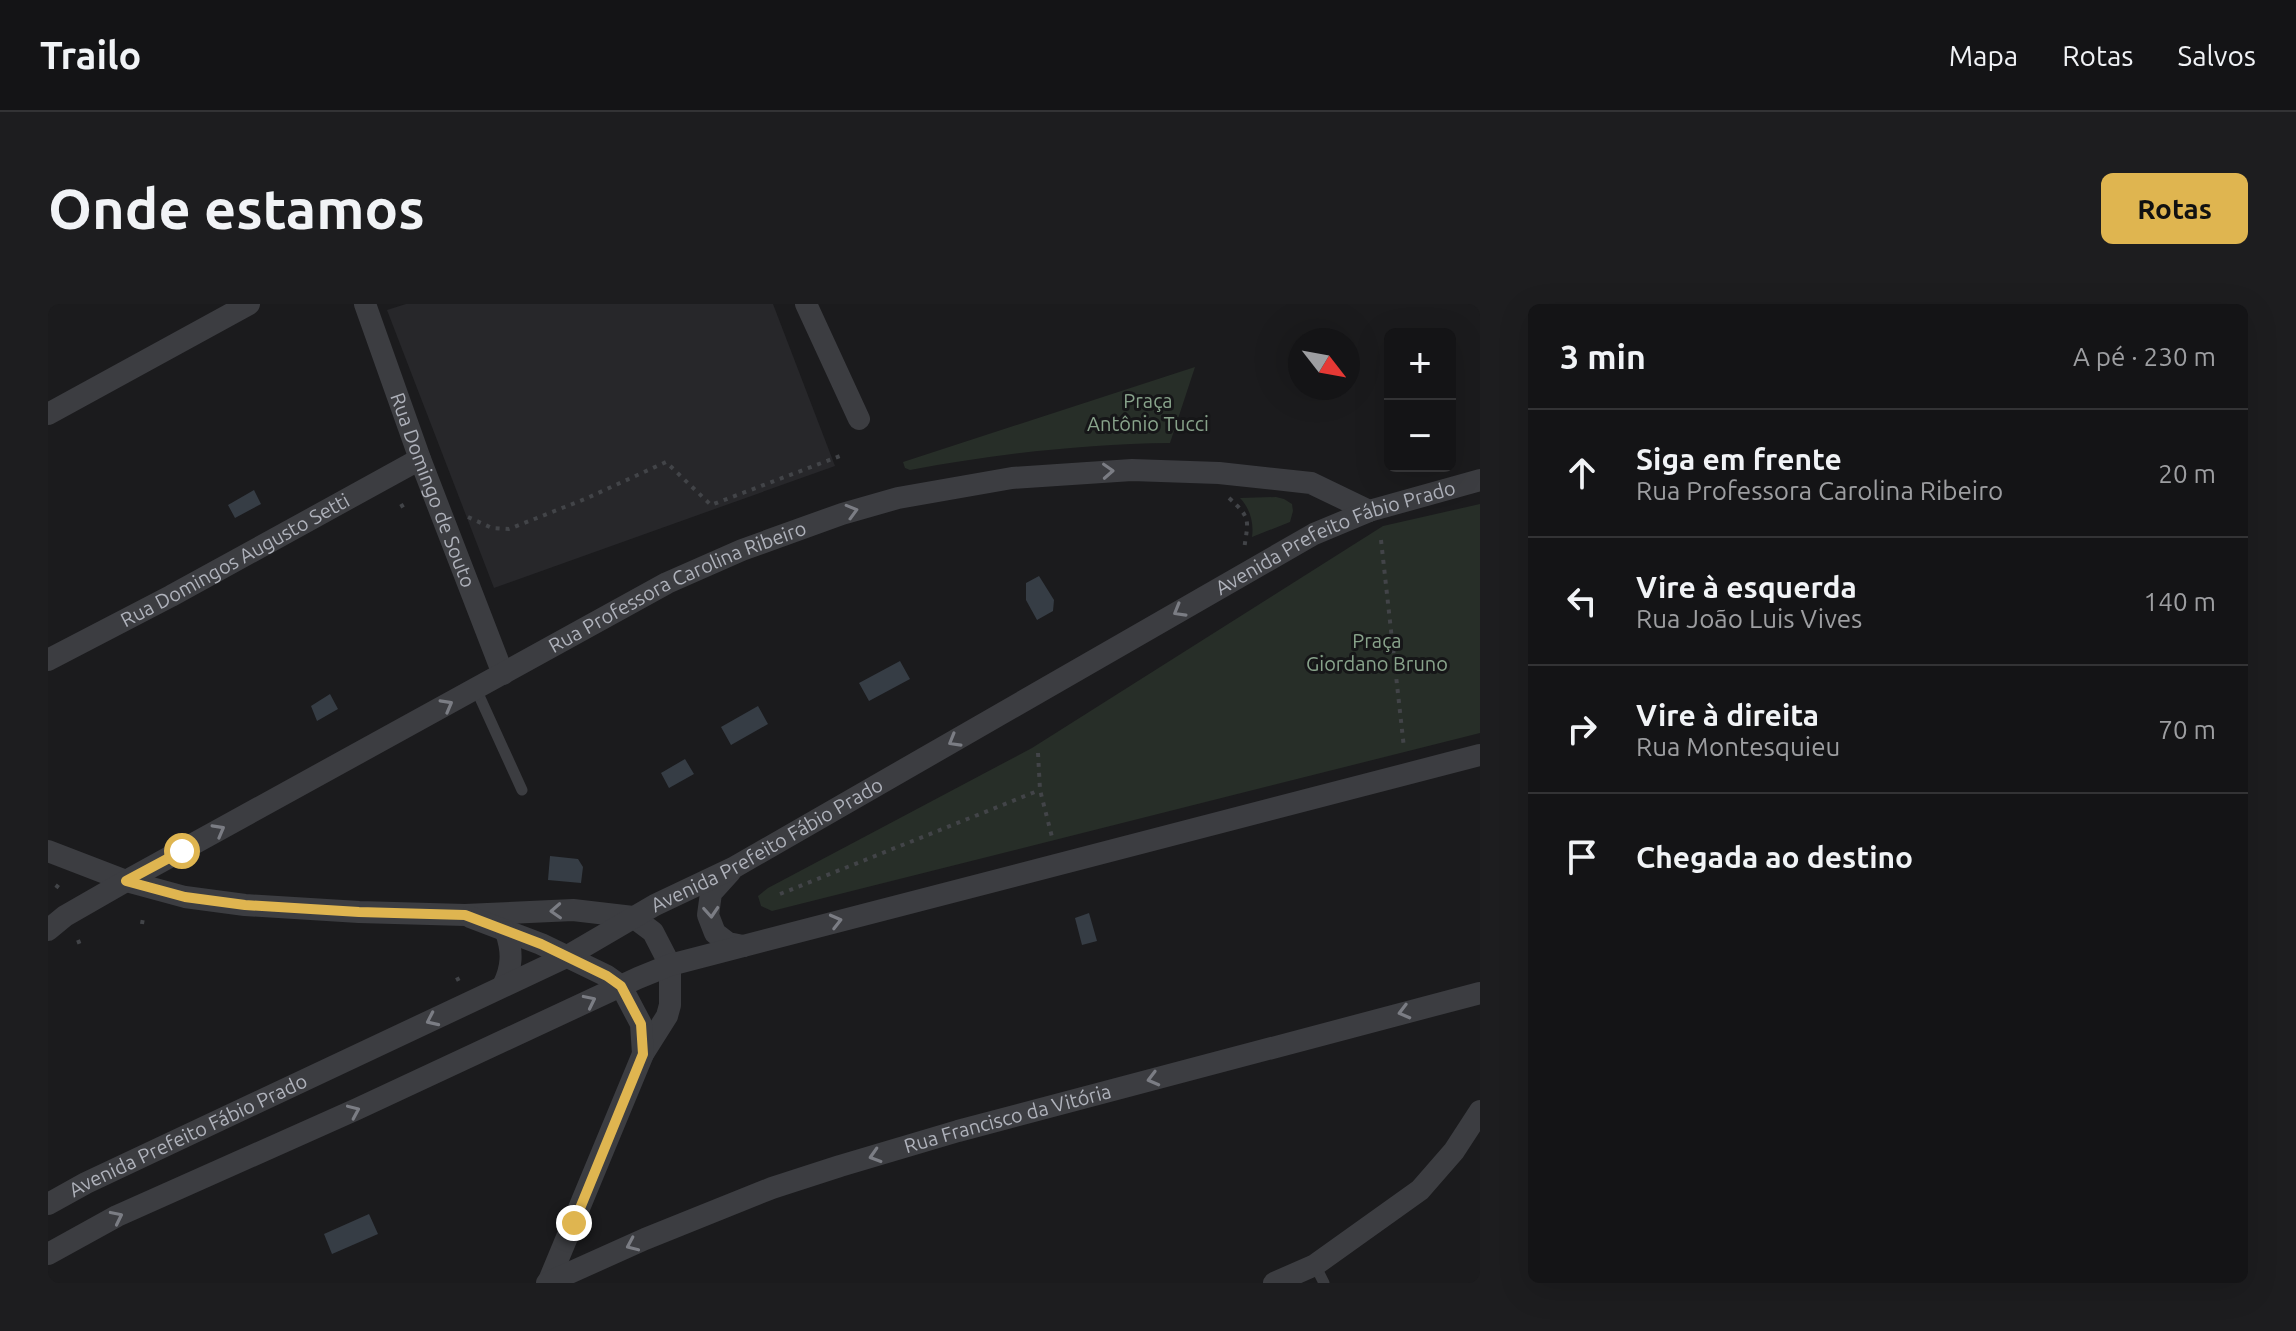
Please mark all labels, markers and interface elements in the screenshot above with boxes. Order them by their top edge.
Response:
text: Trailo [40,34,141,76]
text: Mapa [1949,40,2018,71]
text: Rotas [2062,40,2133,71]
text: Salvos [2177,40,2256,71]
button: Rotas [2101,173,2248,244]
text: Onde estamos [48,177,425,240]
north arrow [1288,328,1360,400]
map controls [1384,328,1456,472]
button: + [1384,328,1456,400]
text: 3 min [1560,337,1646,375]
text: A pé · 230 m [2073,342,2216,371]
street label: Rua Domingo de Souto [386,389,480,591]
park label: Praça Antônio Tucci [1087,389,1209,435]
button: − [1384,400,1456,472]
text: Siga em frente [1636,442,1842,476]
icon: ahead [1560,451,1604,495]
text: 20 m [2158,459,2216,488]
one-way arrow [1102,462,1115,479]
street label: Avenida Prefeito Fábio Prado [1211,475,1458,599]
text: Rua Professora Carolina Ribeiro [1636,476,2003,505]
street label: Rua Domingos Augusto Setti [117,488,353,631]
one-way arrow [844,504,858,520]
street label: Rua Professora Carolina Ribeiro [544,516,809,657]
text: Vire à esquerda [1636,570,1857,604]
icon: left [1560,579,1604,623]
text: 140 m [2144,587,2216,616]
one-way arrow [1174,601,1188,617]
text: Rua João Luis Vives [1636,604,1862,633]
park label: Praça Giordano Bruno [1306,629,1448,675]
text: Vire à direita [1636,698,1819,732]
one-way arrow [438,699,452,715]
icon: right [1560,707,1604,751]
text: 70 m [2158,715,2216,744]
one-way arrow [948,731,963,747]
text: Rua Montesquieu [1636,732,1840,761]
street label: Avenida Prefeito Fábio Prado [647,772,887,916]
one-way arrow [210,825,225,840]
route start [164,833,200,869]
icon: arrive [1560,835,1604,879]
text: Chegada ao destino [1636,840,1913,874]
one-way arrow [549,902,562,919]
one-way arrow [702,906,719,919]
one-way arrow [829,914,843,931]
one-way arrow [581,995,596,1011]
one-way arrow [1398,1003,1412,1019]
one-way arrow [426,1010,441,1026]
street label: Avenida Prefeito Fábio Prado [65,1069,311,1201]
one-way arrow [1147,1069,1160,1086]
street label: Rua Francisco da Vitória [901,1079,1114,1157]
one-way arrow [346,1104,360,1120]
one-way arrow [869,1147,883,1163]
route end [556,1205,592,1241]
one-way arrow [108,1211,123,1226]
one-way arrow [625,1235,640,1251]

